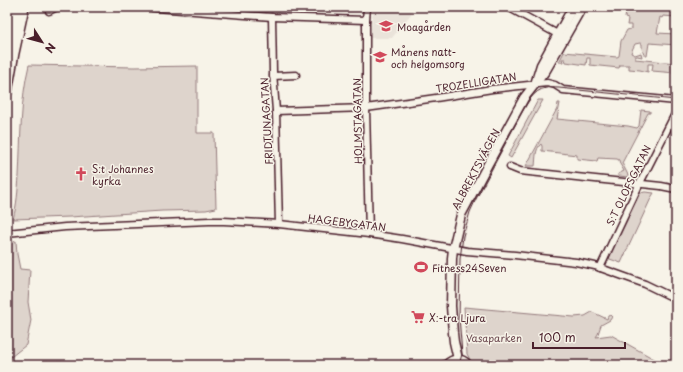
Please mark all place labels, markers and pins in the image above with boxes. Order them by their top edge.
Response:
school or university icon: Moagården [378,18,394,34]
place label: Moagården [397,19,451,34]
place label: Månens natt- och helgomsorg [391,44,465,71]
school or university icon: Månens natt- och helgomsorg [372,49,388,65]
place label: S:t Johannes kyrka [92,161,154,188]
church icon: S:t Johannes kyrka [73,166,89,182]
sports icon: Fitness24Seven [413,259,429,275]
place label: Fitness24Seven [432,260,506,275]
supermarket icon: X:-tra Ljura [410,309,426,325]
place label: X:-tra Ljura [429,310,486,325]

